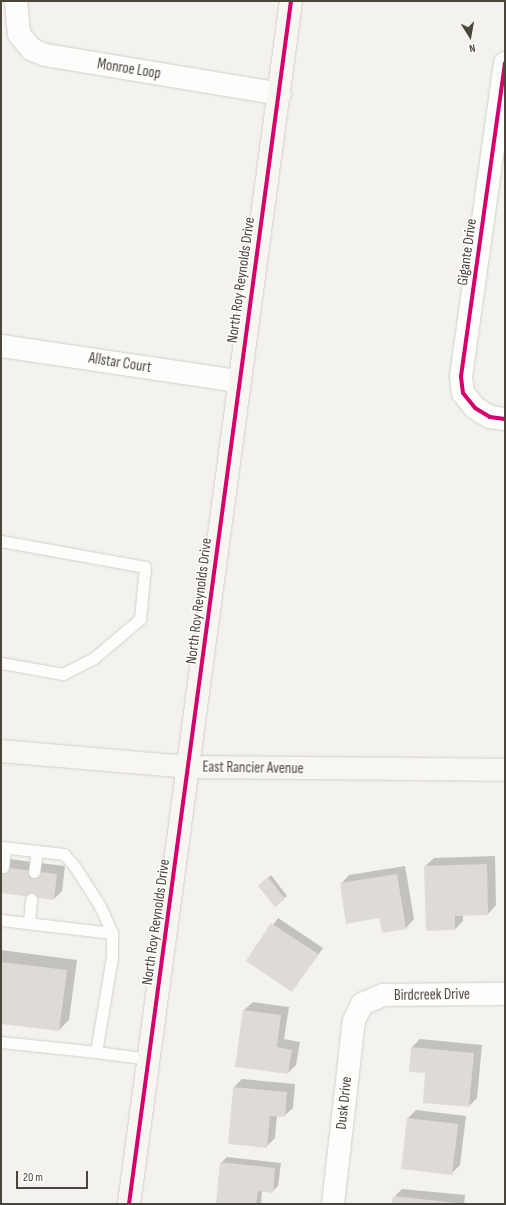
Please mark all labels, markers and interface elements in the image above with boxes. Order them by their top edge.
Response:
north arrow [450,16,490,56]
text: N [468,41,477,55]
street label: Monroe Loop [96,55,162,83]
street label: North Roy Reynolds Drive [223,216,259,344]
street label: Gigante Drive [453,217,481,287]
street label: Allstar Court [87,349,153,377]
street label: North Roy Reynolds Drive [182,537,216,665]
street label: East Rancier Avenue [202,758,304,778]
street label: North Roy Reynolds Drive [138,858,174,986]
street label: Birdcreek Drive [394,985,470,1005]
street label: Dusk Drive [332,1076,356,1130]
scale bar [18,1163,90,1189]
text: 20 m [23,1170,43,1185]

